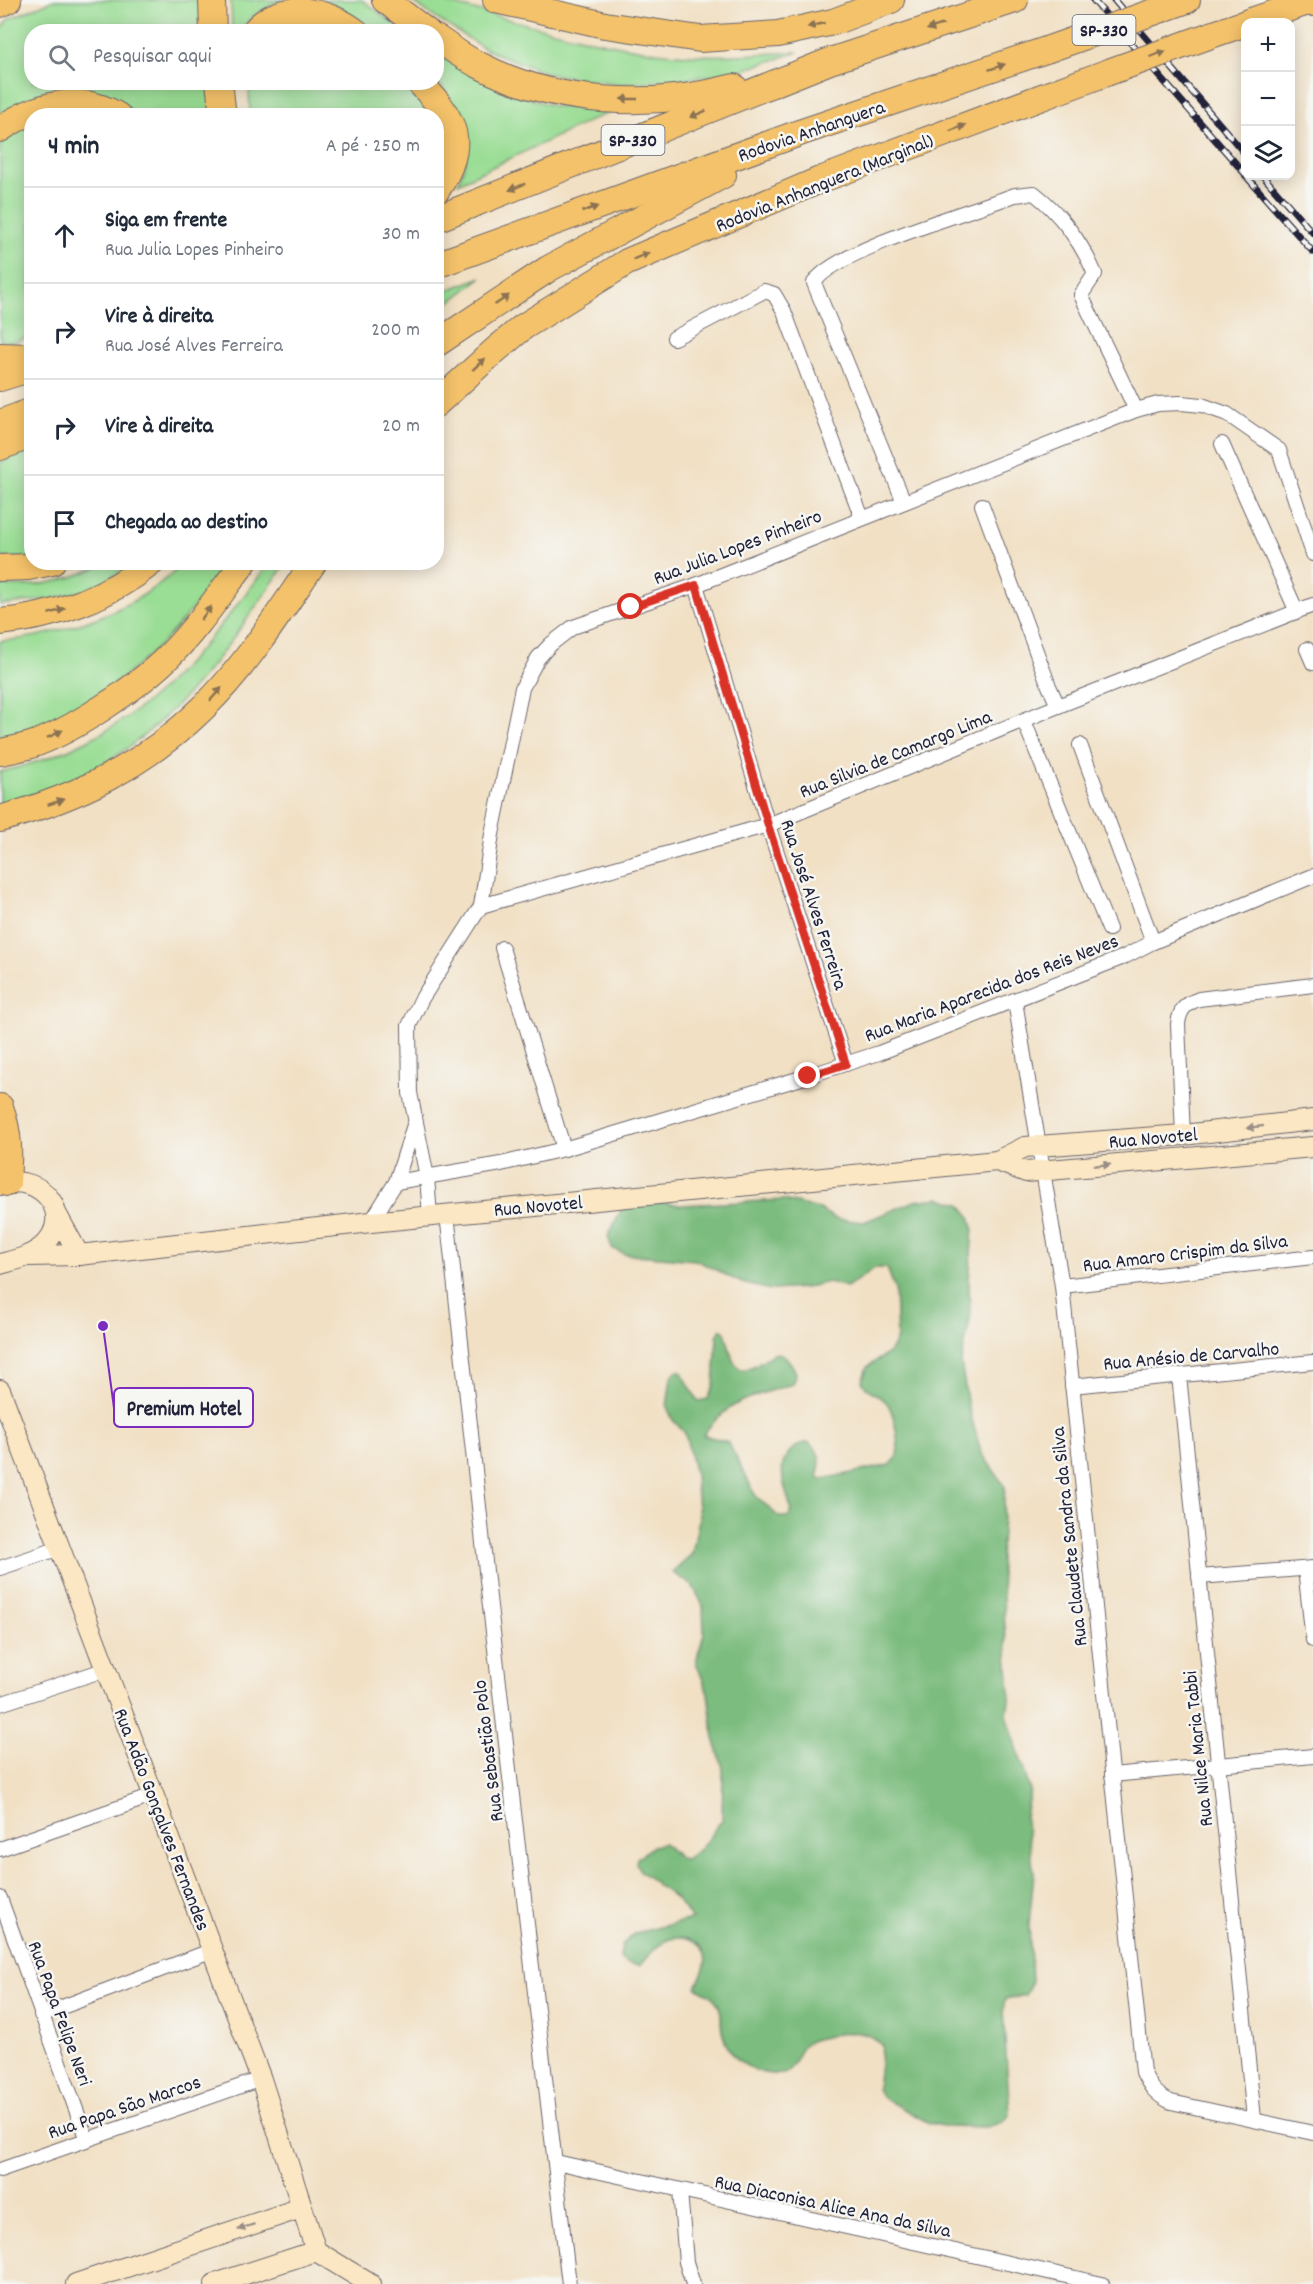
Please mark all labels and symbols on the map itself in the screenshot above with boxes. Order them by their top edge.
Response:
road number: SP-330 [1072,15,1136,45]
one-way arrow [807,21,825,31]
one-way arrow [926,22,944,32]
one-way arrow [1149,48,1167,58]
one-way arrow [988,61,1006,71]
one-way arrow [619,94,638,104]
street label: Rodovia Anhanguera [735,94,890,171]
one-way arrow [689,110,707,119]
one-way arrow [949,123,967,132]
road number: SP-330 [602,125,664,155]
street label: Rodovia Anhanguera (Marginal) [712,128,938,241]
one-way arrow [508,183,526,192]
one-way arrow [581,204,599,214]
one-way arrow [632,251,650,260]
one-way arrow [494,294,510,306]
one-way arrow [472,357,487,371]
street label: Rua Julia Lopes Pinheiro [650,504,827,594]
route start [617,593,643,619]
one-way arrow [199,605,211,620]
one-way arrow [48,606,66,615]
one-way arrow [209,687,222,702]
street label: Rua Silvia de Camargo Lima [796,704,997,807]
one-way arrow [47,729,64,739]
one-way arrow [47,797,65,806]
street label: Rua José Alves Ferreira [771,816,853,994]
street label: Rua Maria Aparecida dos Reis Neves [861,928,1123,1051]
route end [794,1062,820,1088]
street label: Rua Novotel [1108,1122,1199,1158]
one-way arrow [1245,1122,1264,1131]
one-way arrow [1093,1160,1112,1170]
street label: Rua Novotel [493,1190,584,1226]
street label: Rua Amaro Crispim da Silva [1081,1228,1290,1281]
street label: Rua Anésio de Carvalho [1102,1336,1281,1380]
callout: Premium Hotel [114,1388,253,1427]
text: Premium Hotel [126,1396,243,1426]
street label: Rua Claudete Sandra da Silva [1045,1425,1096,1648]
street label: Rua Nilce Maria Tabbi [1178,1669,1222,1828]
street label: Rua Sebastião Polo [467,1678,513,1823]
street label: Rua Adão Gonçalves Fernandes [105,1705,216,1935]
street label: Rua Papa Felipe Neri [19,1938,98,2091]
street label: Rua Papa São Marcos [45,2070,205,2148]
street label: Rua Diaconisa Alice Ana da Silva [712,2169,954,2247]
one-way arrow [236,2222,254,2232]

